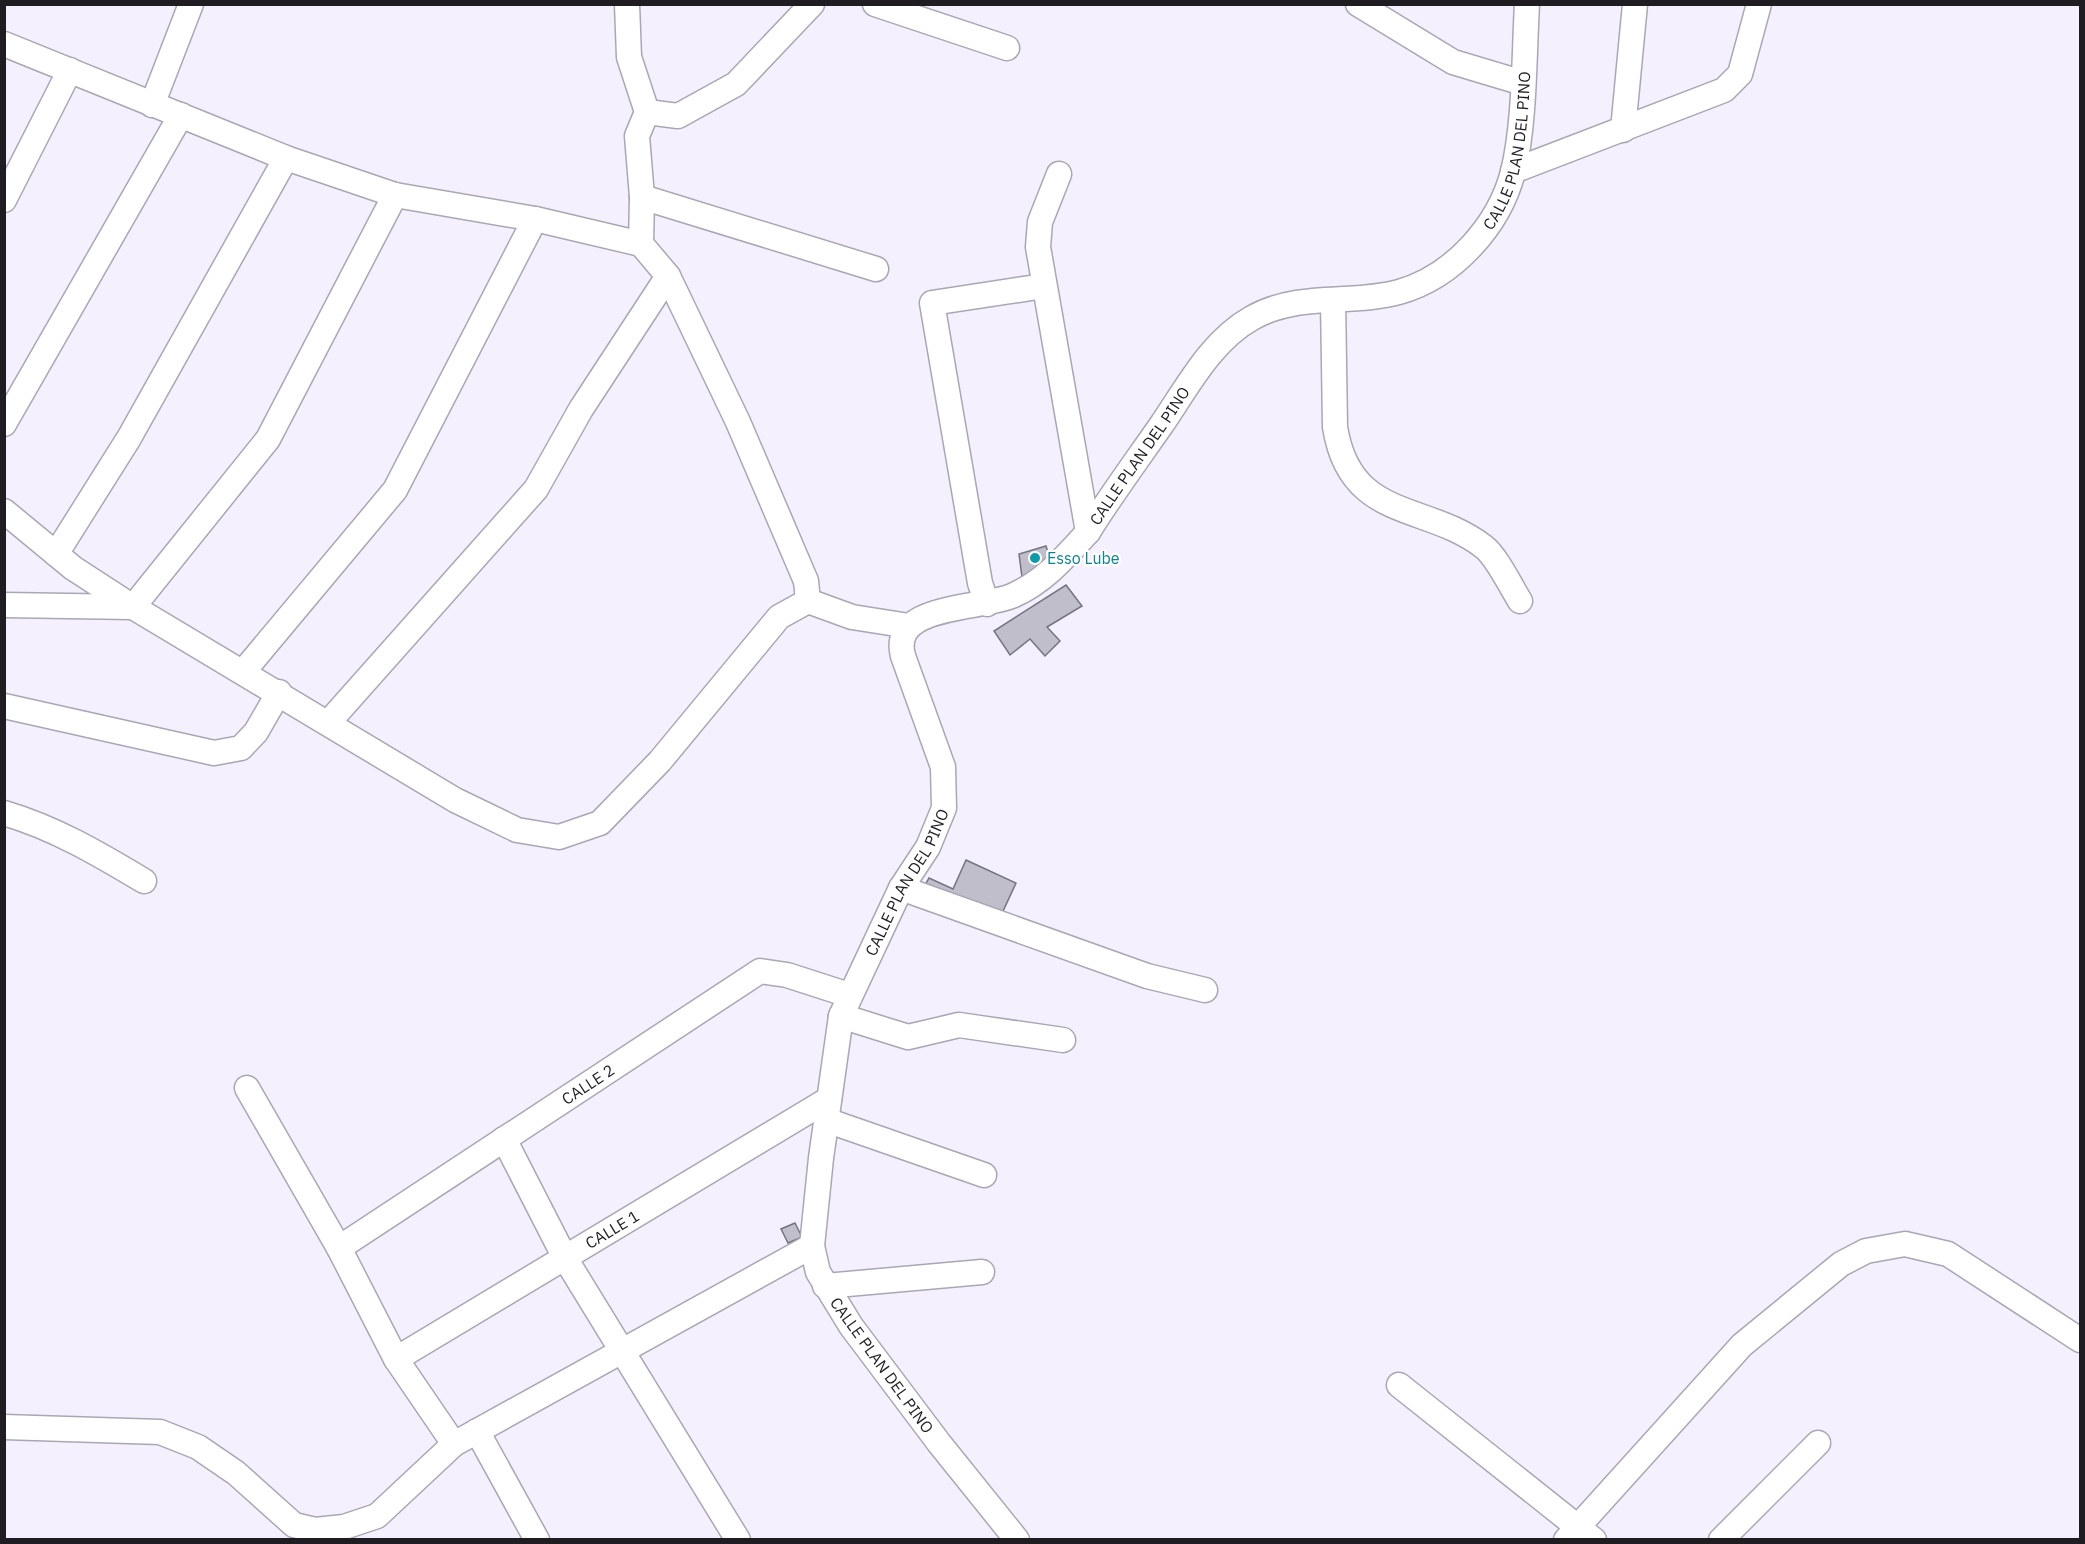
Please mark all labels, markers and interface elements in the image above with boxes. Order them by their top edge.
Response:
street label: CALLE PLAN DEL PINO [1478,71,1534,233]
street label: CALLE PLAN DEL PINO [1085,383,1194,529]
place label: Esso Lube [1047,548,1120,568]
marker: Esso Lube [1028,551,1042,565]
street label: CALLE PLAN DEL PINO [861,806,953,959]
street label: CALLE 2 [558,1060,618,1109]
street label: CALLE 1 [582,1206,642,1253]
street label: CALLE PLAN DEL PINO [826,1293,938,1437]

